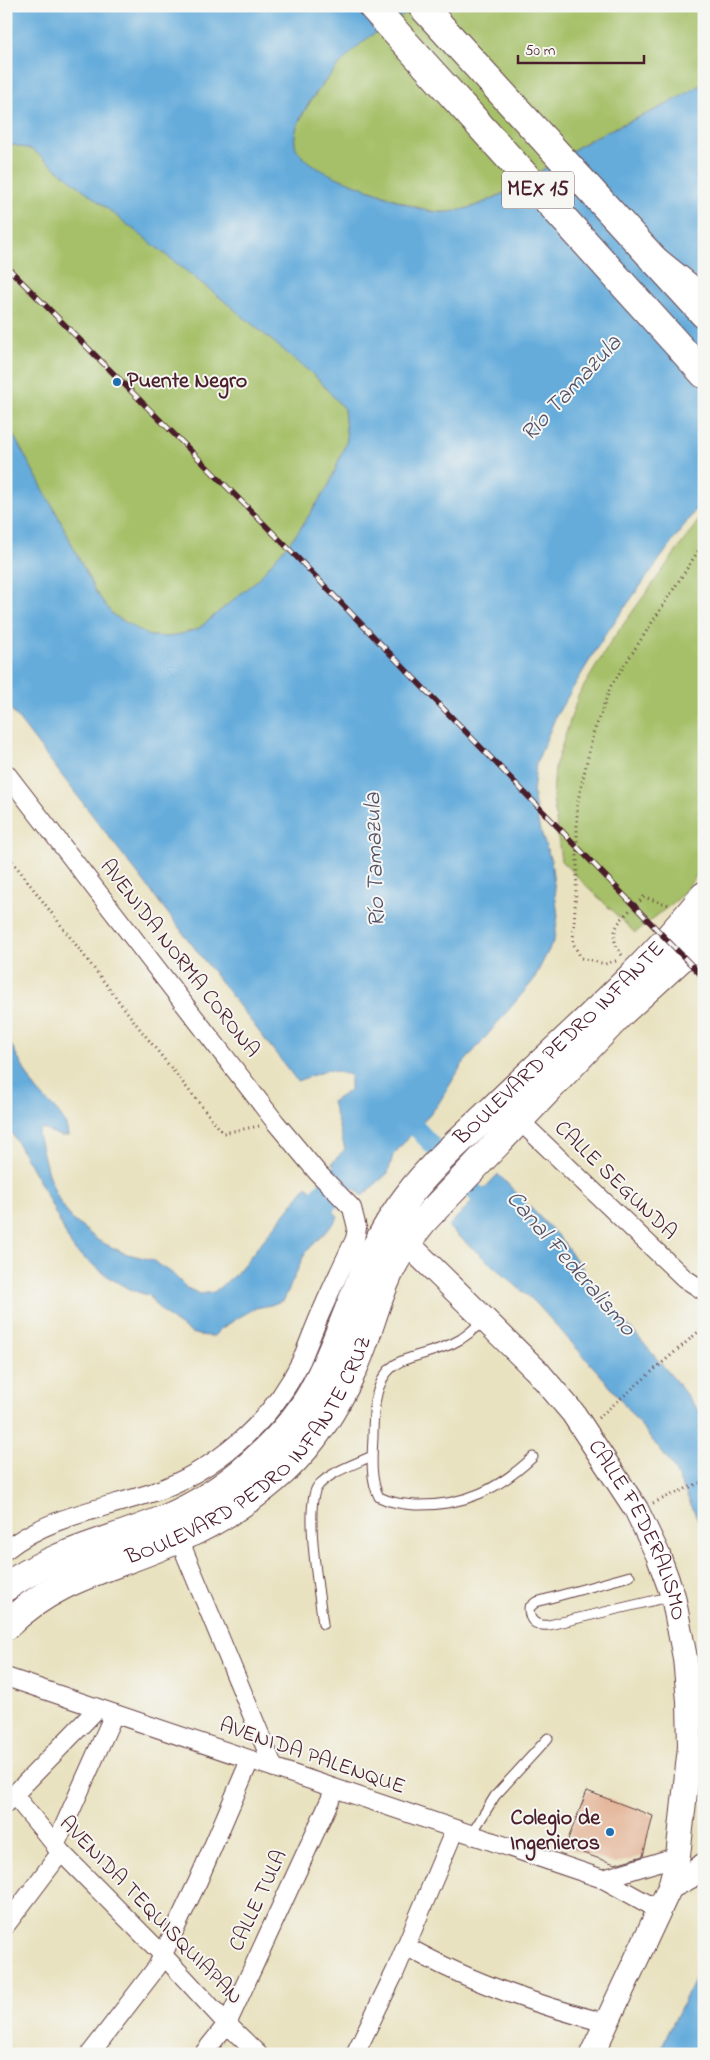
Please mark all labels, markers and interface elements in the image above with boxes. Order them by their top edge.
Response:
scale bar [518,32,644,64]
text: 50 m [525,40,556,62]
road number: MEX 15 [502,172,574,208]
water label: Río Tamazula [513,327,632,450]
place label: Puente Negro [127,366,247,399]
marker: Puente Negro [111,376,123,388]
water label: Río Tamazula [356,791,396,928]
street label: AVENIDA NORMA CORONA [91,853,267,1065]
street label: BOULEVARD PEDRO INFANTE [446,934,673,1154]
street label: CALLE SEGUNDA [546,1114,684,1248]
water label: Canal Federalismo [497,1183,644,1346]
street label: BOULEVARD PEDRO INFANTE CRUZ [120,1332,381,1575]
street label: CALLE FEDERALISMO [579,1434,693,1623]
street label: AVENIDA PALENQUE [215,1710,409,1804]
place label: Colegio de Ingenieros [510,1803,601,1861]
street label: AVENIDA TEQUISQUIAPAN [51,1809,249,2013]
marker: Colegio de Ingenieros [604,1826,616,1838]
street label: CALLE TULA [221,1845,297,1957]

